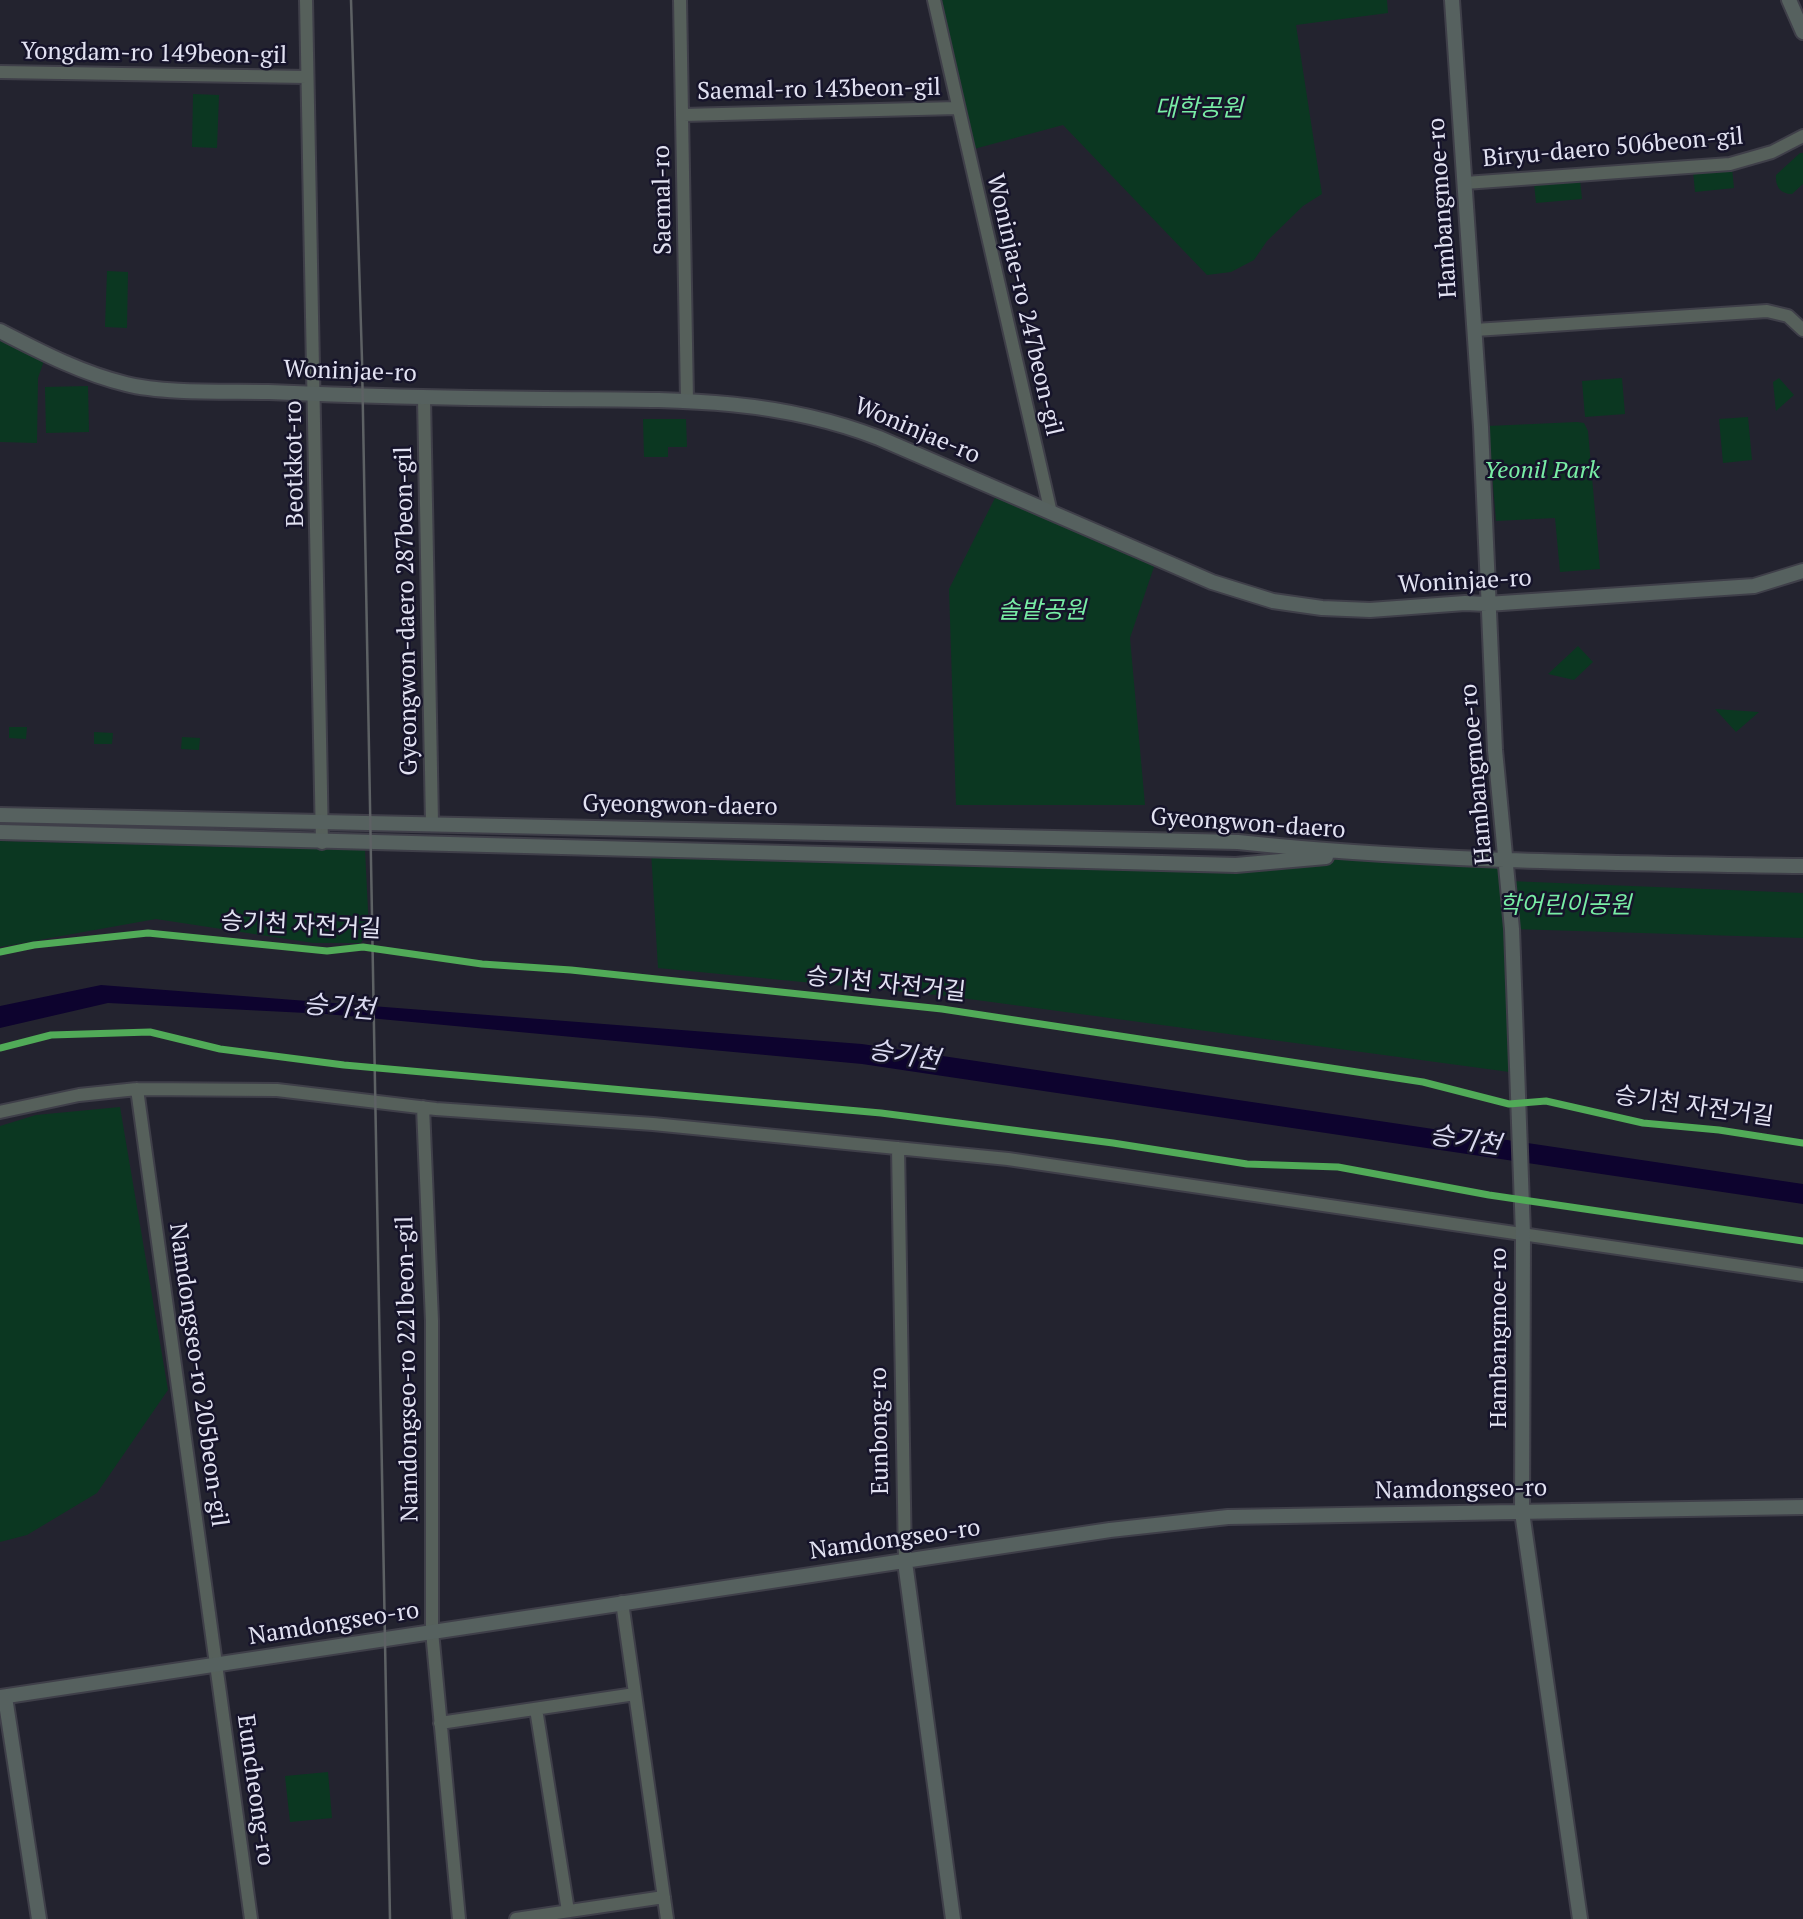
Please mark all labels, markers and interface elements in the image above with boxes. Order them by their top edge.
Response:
street label: Yongdam-ro 149beon-gil [21,37,287,71]
street label: Saemal-ro 143beon-gil [697,73,941,107]
park label: 대학공원 [1155,95,1243,123]
street label: Hambangmoe-ro [1422,117,1464,299]
street label: Biryu-daero 506beon-gil [1481,122,1745,174]
street label: Saemal-ro [648,145,678,255]
street label: Woninjae-ro 247beon-gil [980,171,1068,439]
street label: Woninjae-ro [283,355,417,389]
street label: Woninjae-ro [850,392,984,470]
street label: Beotkkot-ro [279,400,311,528]
street label: Gyeongwon-daero 287beon-gil [390,446,424,776]
park label: Yeonil Park [1484,457,1600,485]
street label: Woninjae-ro [1398,564,1532,600]
park label: 솔밭공원 [998,597,1086,625]
street label: Hambangmoe-ro [1455,683,1499,865]
street label: Gyeongwon-daero [582,790,778,822]
street label: Gyeongwon-daero [1150,803,1346,845]
park label: 학어린이공원 [1499,892,1631,920]
street label: 승기천 자전거길 [220,907,382,945]
street label: 승기천 자전거길 [805,962,967,1008]
water label: 승기천 [302,989,376,1027]
water label: 승기천 [866,1035,942,1077]
street label: 승기천 자전거길 [1613,1082,1775,1132]
water label: 승기천 [1427,1120,1503,1162]
street label: Namdongseo-ro 221beon-gil [391,1216,425,1522]
street label: Namdongseo-ro 205beon-gil [162,1221,234,1529]
street label: Hambangmoe-ro [1485,1247,1513,1429]
street label: Eunbong-ro [864,1367,896,1495]
street label: Namdongseo-ro [1375,1474,1547,1506]
street label: Namdongseo-ro [808,1514,982,1566]
street label: Namdongseo-ro [247,1596,421,1652]
street label: Euncheong-ro [230,1713,280,1867]

